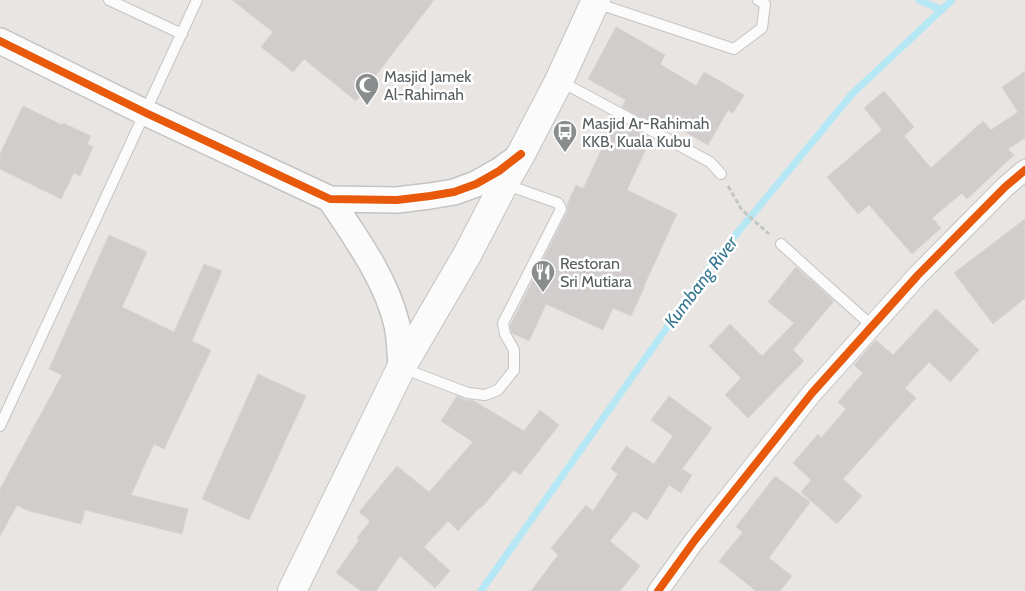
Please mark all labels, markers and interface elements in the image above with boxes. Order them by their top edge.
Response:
place label: Masjid Jamek Al-Rahimah [384,67,472,104]
mosque icon: Masjid Jamek Al-Rahimah [354,72,380,106]
place label: Masjid Ar-Rahimah KKB, Kuala Kubu [582,114,710,151]
bus stop icon: Masjid Ar-Rahimah KKB, Kuala Kubu [552,119,578,153]
water label: Kumbang River [660,231,743,332]
place label: Restoran Sri Mutiara [560,254,632,291]
restaurant icon: Restoran Sri Mutiara [530,259,556,293]

